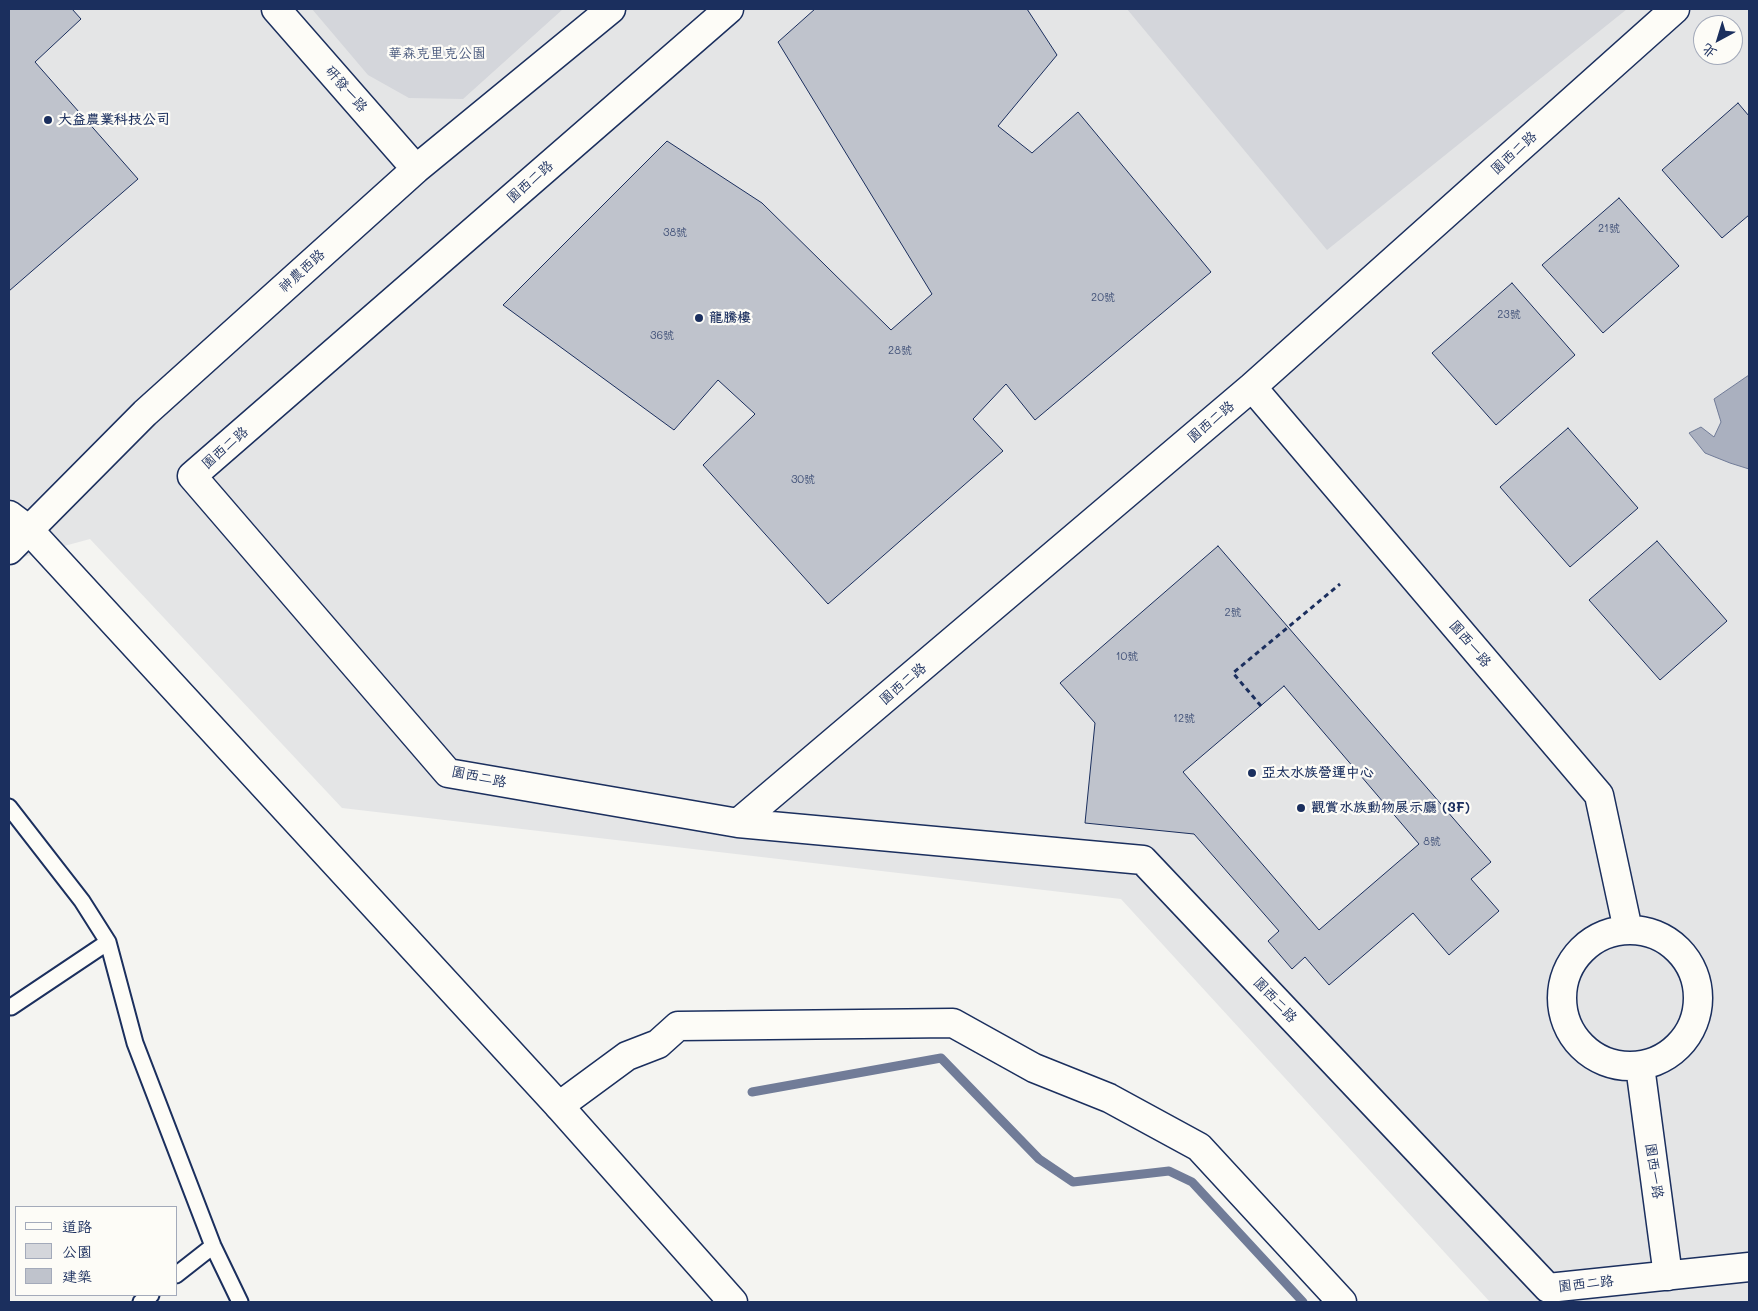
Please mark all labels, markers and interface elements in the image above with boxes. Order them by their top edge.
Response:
north arrow [1693,15,1743,65]
text: 北 [1697,39,1720,63]
park label: 華森克里克公園 [388,46,486,62]
street label: 研發一路 [321,62,371,116]
place label: 大益農業科技公司 [58,112,170,128]
marker: 大益農業科技公司 [42,114,54,126]
street label: 園西二路 [1488,128,1540,178]
street label: 園西二路 [503,157,557,207]
house number: 21號 [1598,222,1620,236]
house number: 38號 [663,226,687,240]
street label: 神農西路 [276,246,328,296]
house number: 20號 [1091,291,1115,305]
house number: 23號 [1497,308,1521,322]
place label: 龍騰樓 [709,310,751,326]
marker: 龍騰樓 [693,312,705,324]
house number: 36號 [650,329,674,343]
house number: 28號 [888,344,912,358]
street label: 園西二路 [1184,398,1238,446]
street label: 園西二路 [198,423,252,473]
house number: 30號 [791,473,815,487]
house number: 2號 [1224,606,1242,620]
street label: 園西一路 [1446,617,1494,671]
house number: 10號 [1116,650,1138,664]
street label: 園西二路 [876,660,930,708]
house number: 12號 [1173,712,1195,726]
street label: 園西二路 [450,763,508,791]
place label: 亞太水族營運中心 [1262,765,1374,781]
marker: 亞太水族營運中心 [1246,767,1258,779]
place label: 觀賞水族動物展示廳 (3F) [1311,800,1470,816]
marker: 觀賞水族動物展示廳 (3F) [1295,802,1307,814]
house number: 8號 [1423,835,1441,849]
street label: 園西二路 [1250,974,1300,1026]
street label: 園西一路 [1642,1142,1666,1200]
legend [15,1206,178,1296]
text: 道路 [62,1216,92,1236]
text: 公園 [62,1241,92,1261]
text: 建築 [62,1266,92,1286]
street label: 園西二路 [1557,1273,1615,1295]

